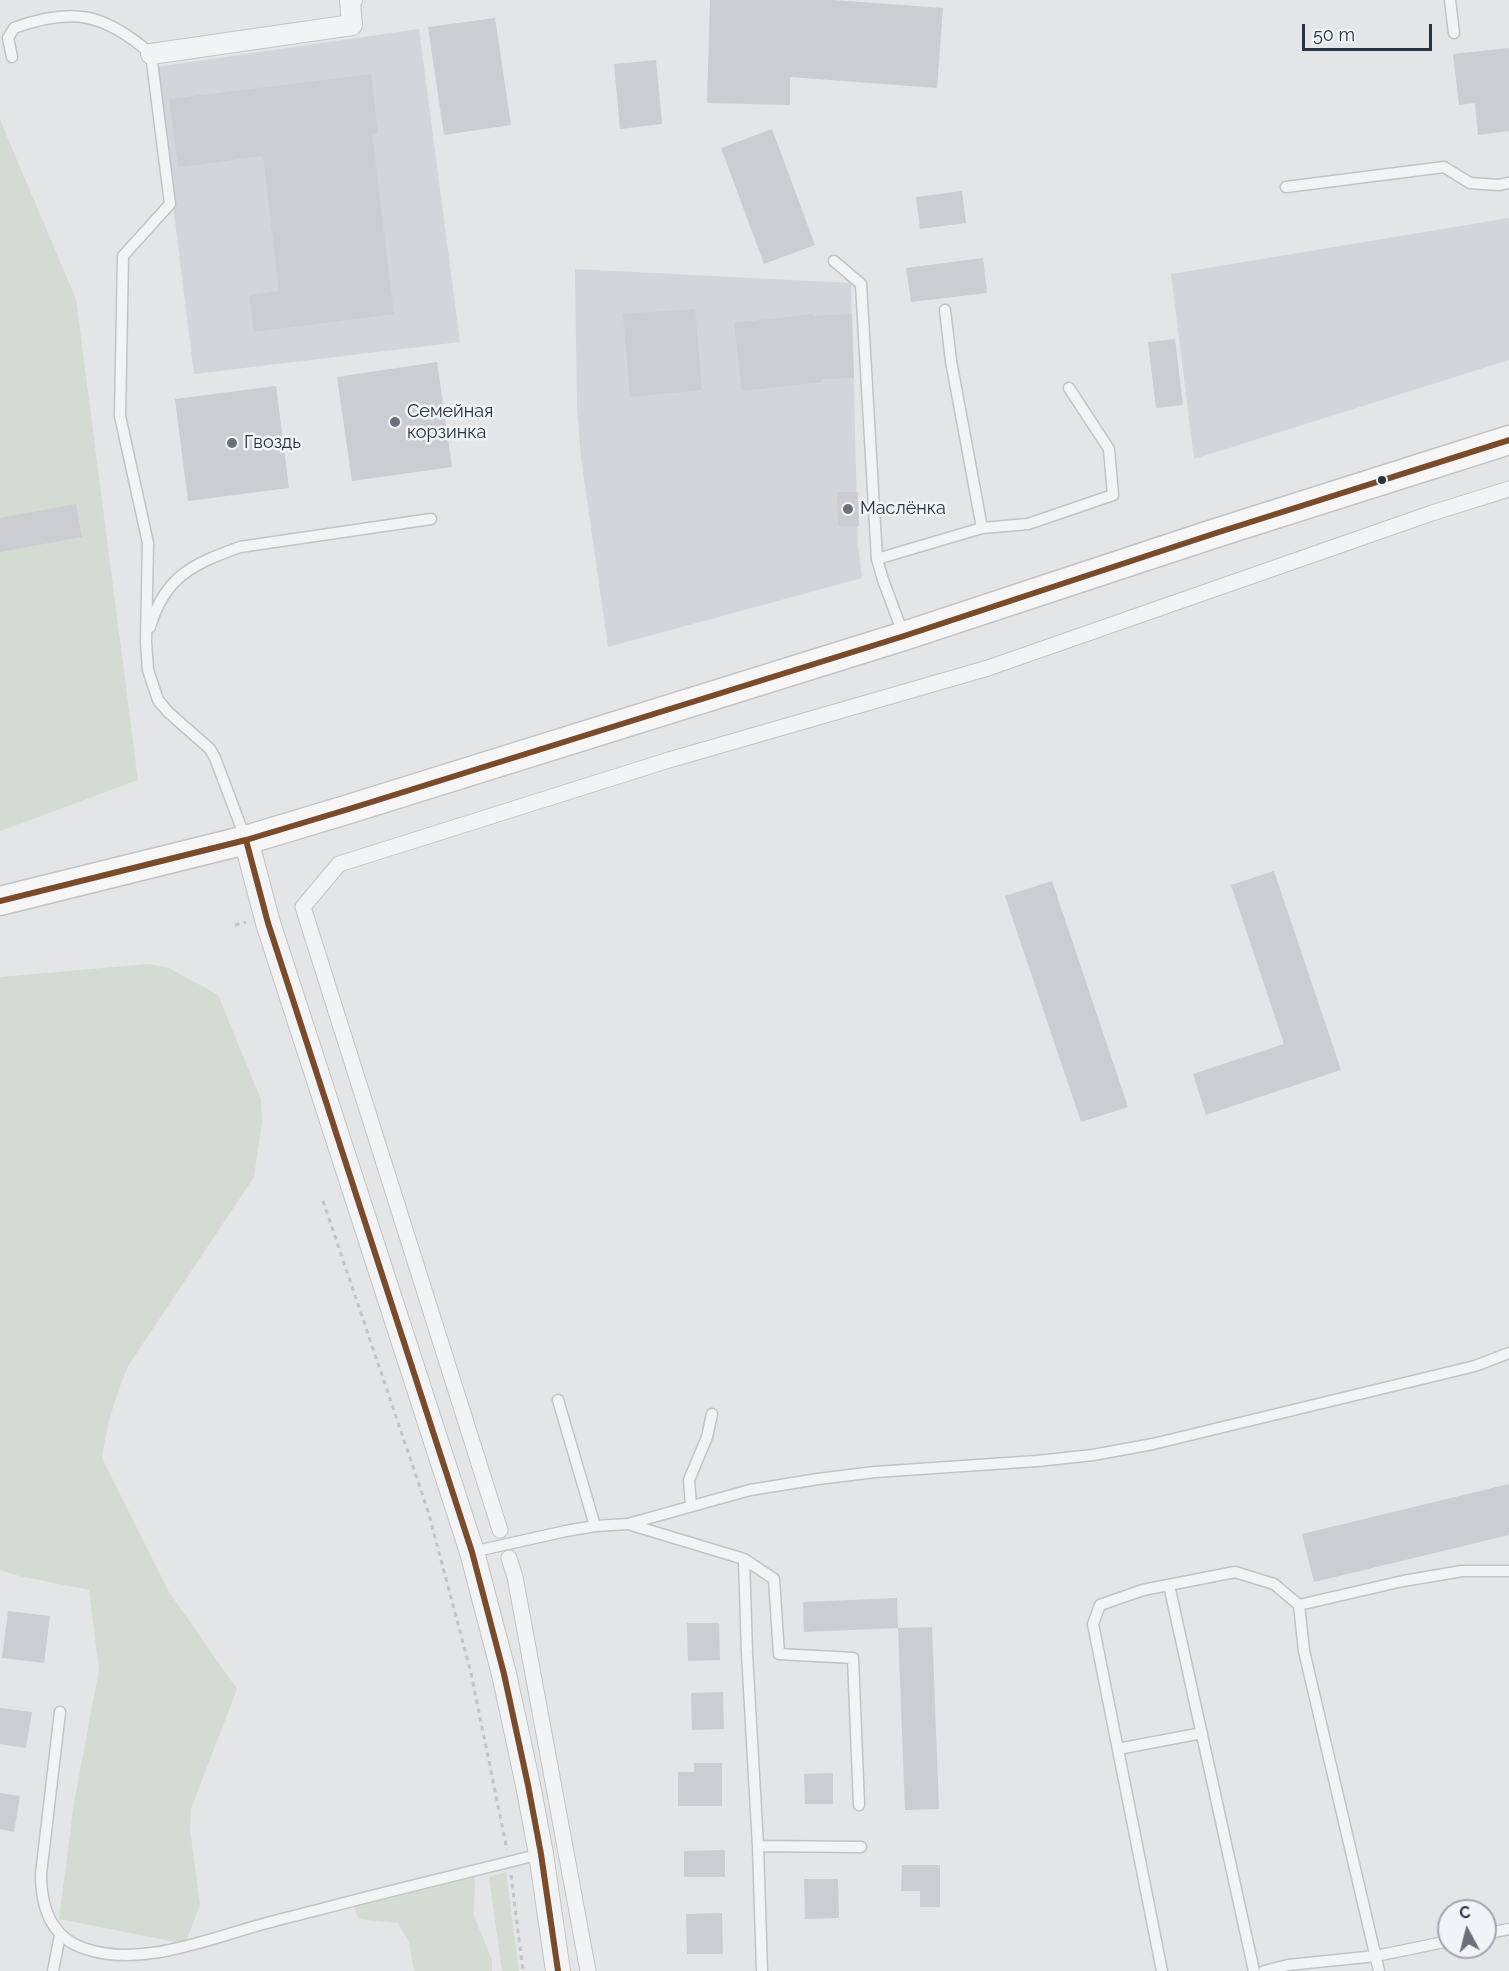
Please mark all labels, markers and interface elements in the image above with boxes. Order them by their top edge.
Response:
scale bar [1305,12,1436,50]
text: 50 m [1313,24,1355,45]
place label: Семейная корзинка [407,401,493,444]
marker: Семейная корзинка [388,415,402,429]
place label: Гвоздь [244,432,301,454]
marker: Гвоздь [225,436,239,450]
unlabelled marker [1376,474,1388,486]
place label: Маслёнка [860,498,946,520]
marker: Маслёнка [841,502,855,516]
north arrow [1437,1899,1497,1959]
text: С [1458,1903,1472,1923]

